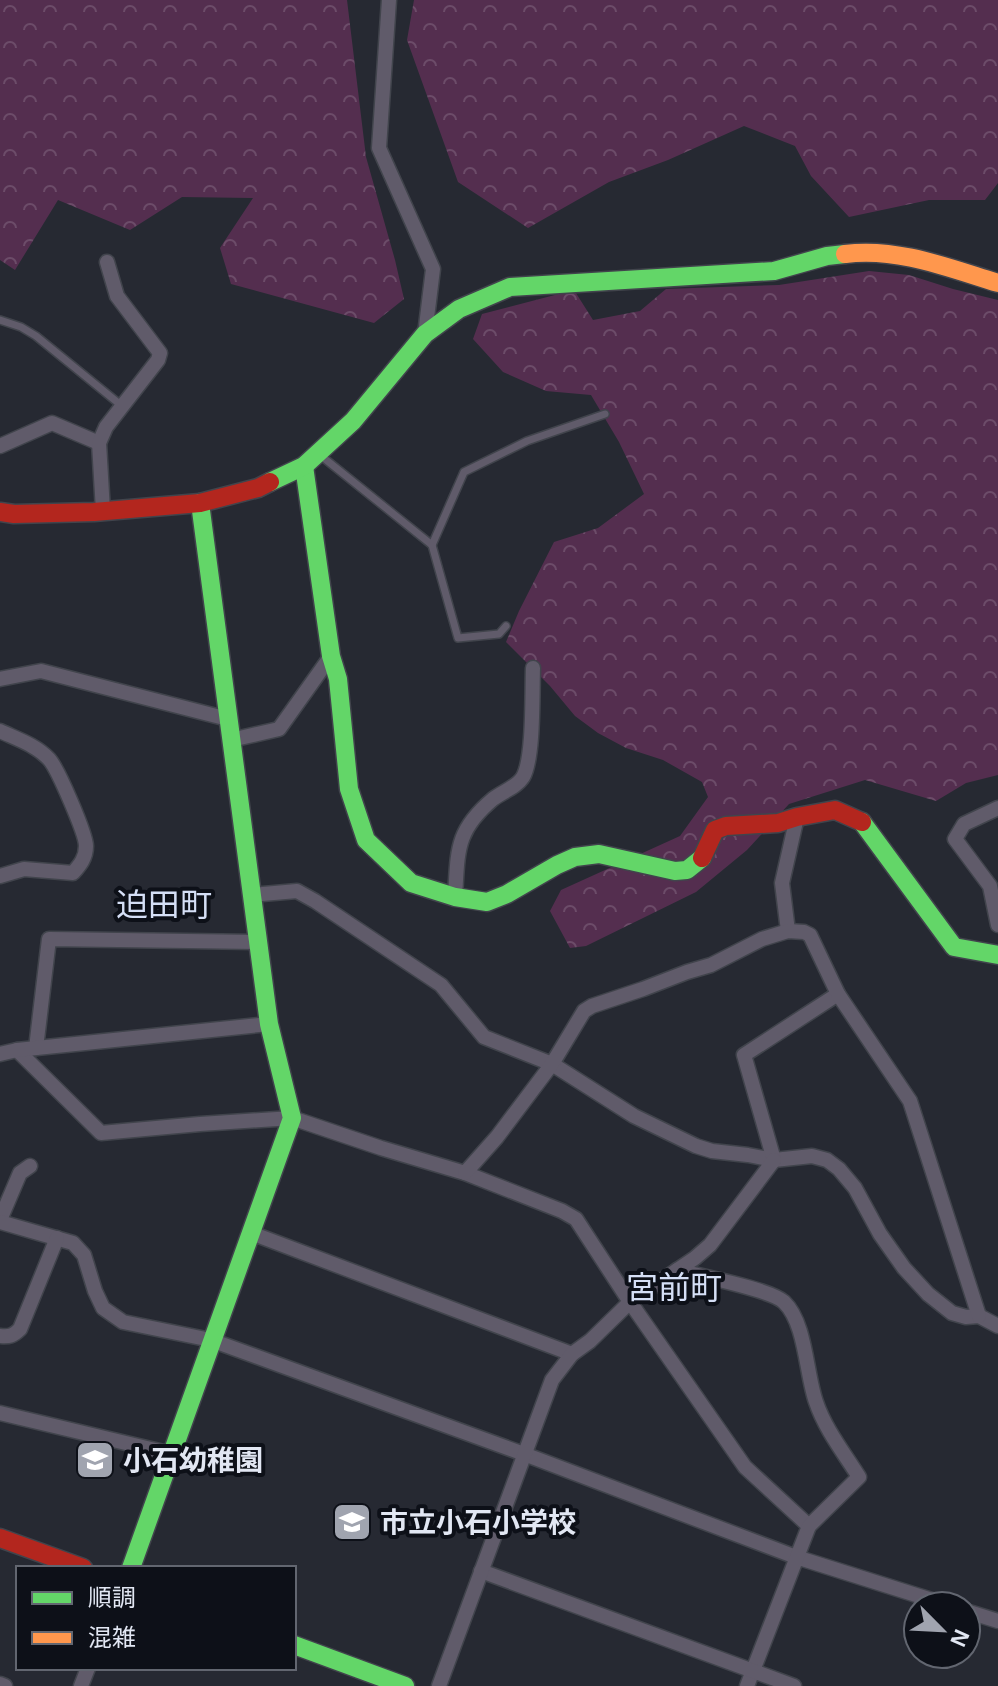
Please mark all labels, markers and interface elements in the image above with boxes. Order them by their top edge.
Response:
district label: 迫田町 [116,887,212,923]
district label: 宮前町 [626,1270,722,1306]
school or university icon: 小石幼稚園 [74,1439,116,1481]
place label: 小石幼稚園 [123,1445,263,1476]
school or university icon: 市立小石小学校 [331,1501,373,1543]
place label: 市立小石小学校 [380,1507,576,1538]
legend [16,1566,296,1670]
text: 順調 [88,1584,136,1611]
north arrow [902,1590,982,1670]
text: 混雑 [88,1624,136,1651]
text: N [945,1626,974,1650]

